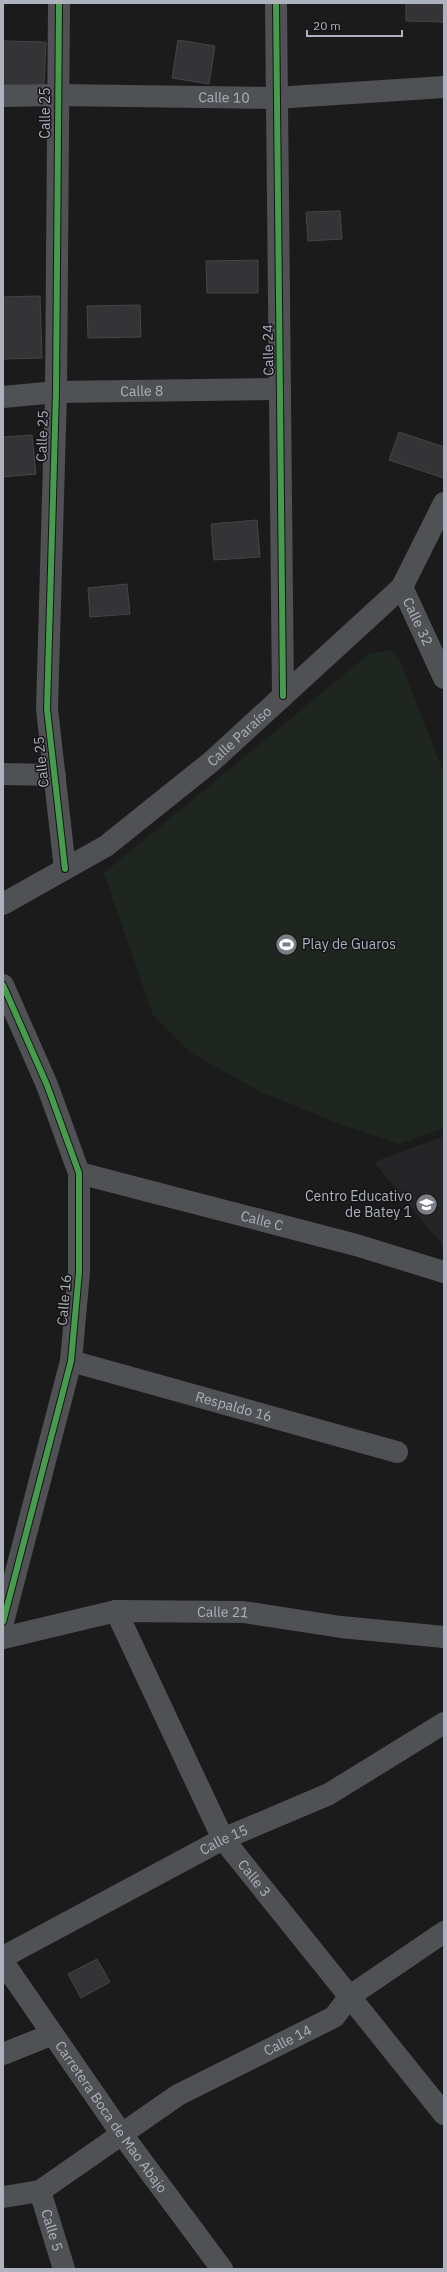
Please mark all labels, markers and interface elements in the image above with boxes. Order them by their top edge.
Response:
scale bar [307,12,402,38]
text: 20 m [313,18,341,33]
street label: Calle 25 [36,87,54,139]
street label: Calle 10 [198,88,250,107]
street label: Calle 24 [259,324,277,376]
street label: Calle 8 [120,382,163,400]
street label: Calle 25 [32,410,52,462]
street label: Calle 32 [399,594,437,649]
street label: Calle Paraíso [203,702,275,770]
street label: Calle 25 [29,735,53,789]
sports icon: Play de Guaros [273,931,299,957]
place label: Play de Guaros [302,935,396,953]
place label: Centro Educativo de Batey 1 [305,1187,412,1221]
school or university icon: Centro Educativo de Batey 1 [414,1191,440,1217]
street label: Calle C [239,1206,286,1235]
street label: Calle 16 [53,1274,75,1326]
street label: Respaldo 16 [193,1387,274,1426]
street label: Calle 21 [197,1603,250,1622]
street label: Calle 15 [196,1821,251,1859]
street label: Calle 3 [234,1856,275,1901]
street label: Calle 14 [260,2021,315,2060]
street label: Carretera Boca de Mao Abajo [51,2037,172,2197]
street label: Calle 5 [37,2207,67,2253]

